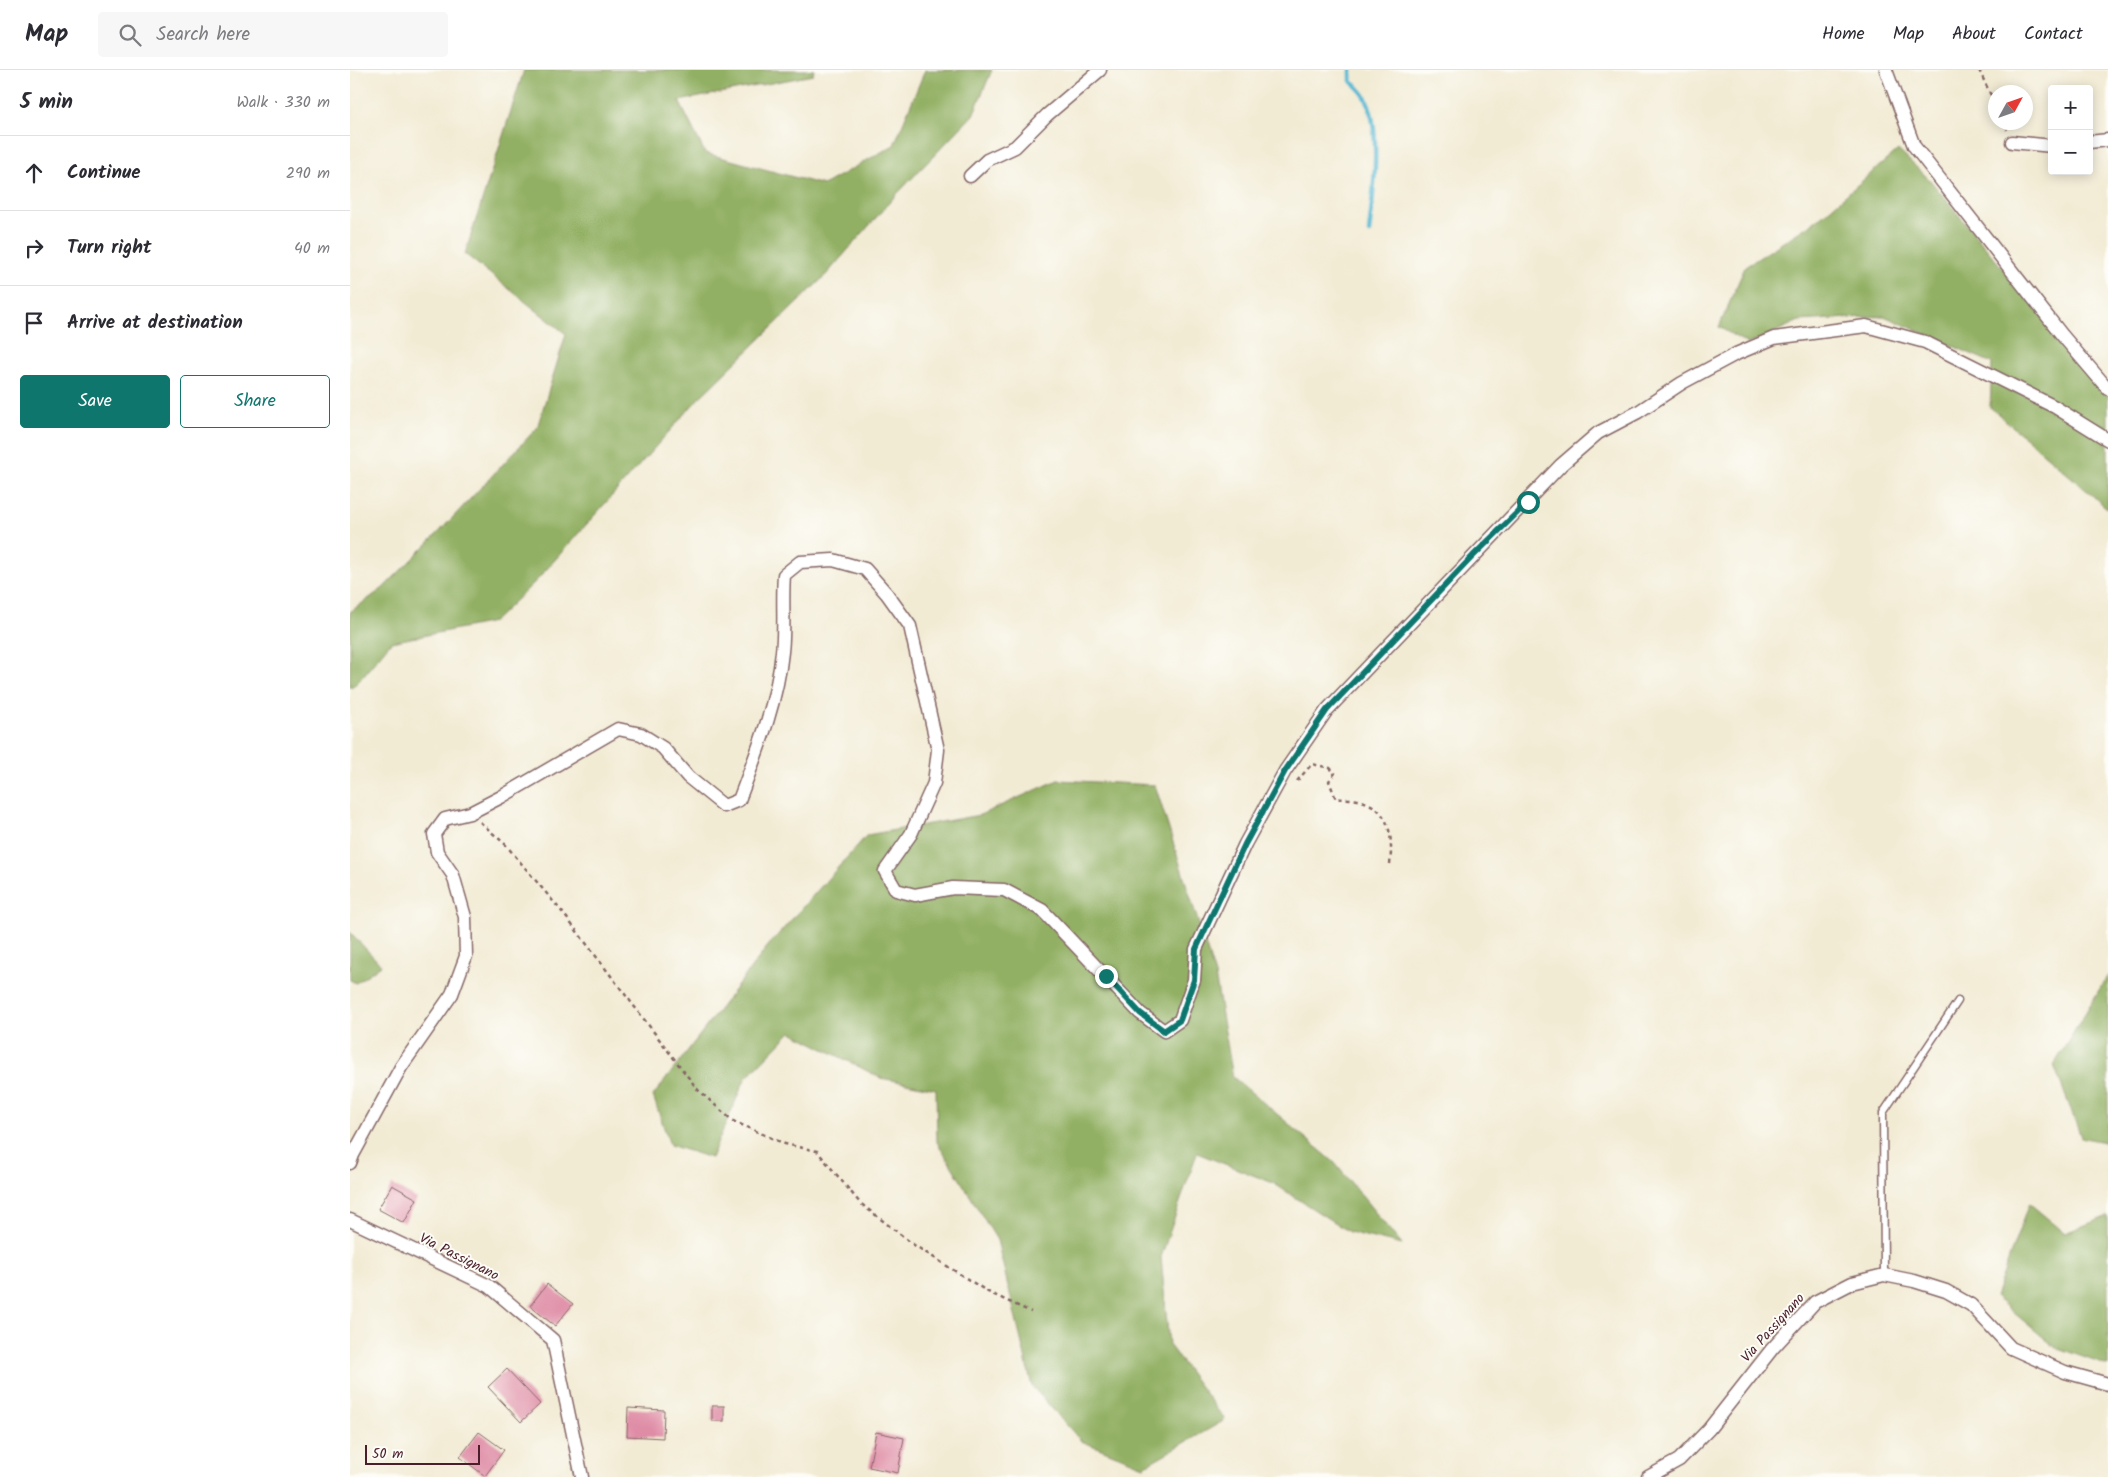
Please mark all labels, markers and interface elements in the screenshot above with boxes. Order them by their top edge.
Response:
search box [98,12,448,57]
text: Map [25,15,68,54]
text: Search here [156,20,250,50]
text: Home [1822,20,1865,49]
text: Map [1893,20,1924,49]
text: About [1952,20,1996,49]
text: Contact [2024,20,2083,49]
icon: search [116,21,144,49]
north arrow [1988,85,2033,130]
map controls [2048,85,2093,175]
button: + [2048,85,2093,130]
text: 5 min [20,86,73,119]
text: Walk · 330 m [237,90,330,115]
button: − [2048,130,2093,175]
text: Continue [67,158,140,188]
icon: ahead [20,159,48,187]
text: 290 m [286,161,330,186]
text: Turn right [67,233,152,263]
icon: right [20,234,48,262]
text: 40 m [294,236,330,261]
text: Arrive at destination [67,308,243,338]
icon: arrive [20,309,48,337]
button: Save [20,375,170,428]
button: Share [180,375,330,428]
route start [1517,491,1540,514]
route end [1095,965,1118,988]
street label: Via Passignano [415,1227,503,1287]
street label: Via Passignano [1736,1288,1810,1368]
scale bar [365,1442,480,1465]
text: 50 m [372,1443,403,1465]

